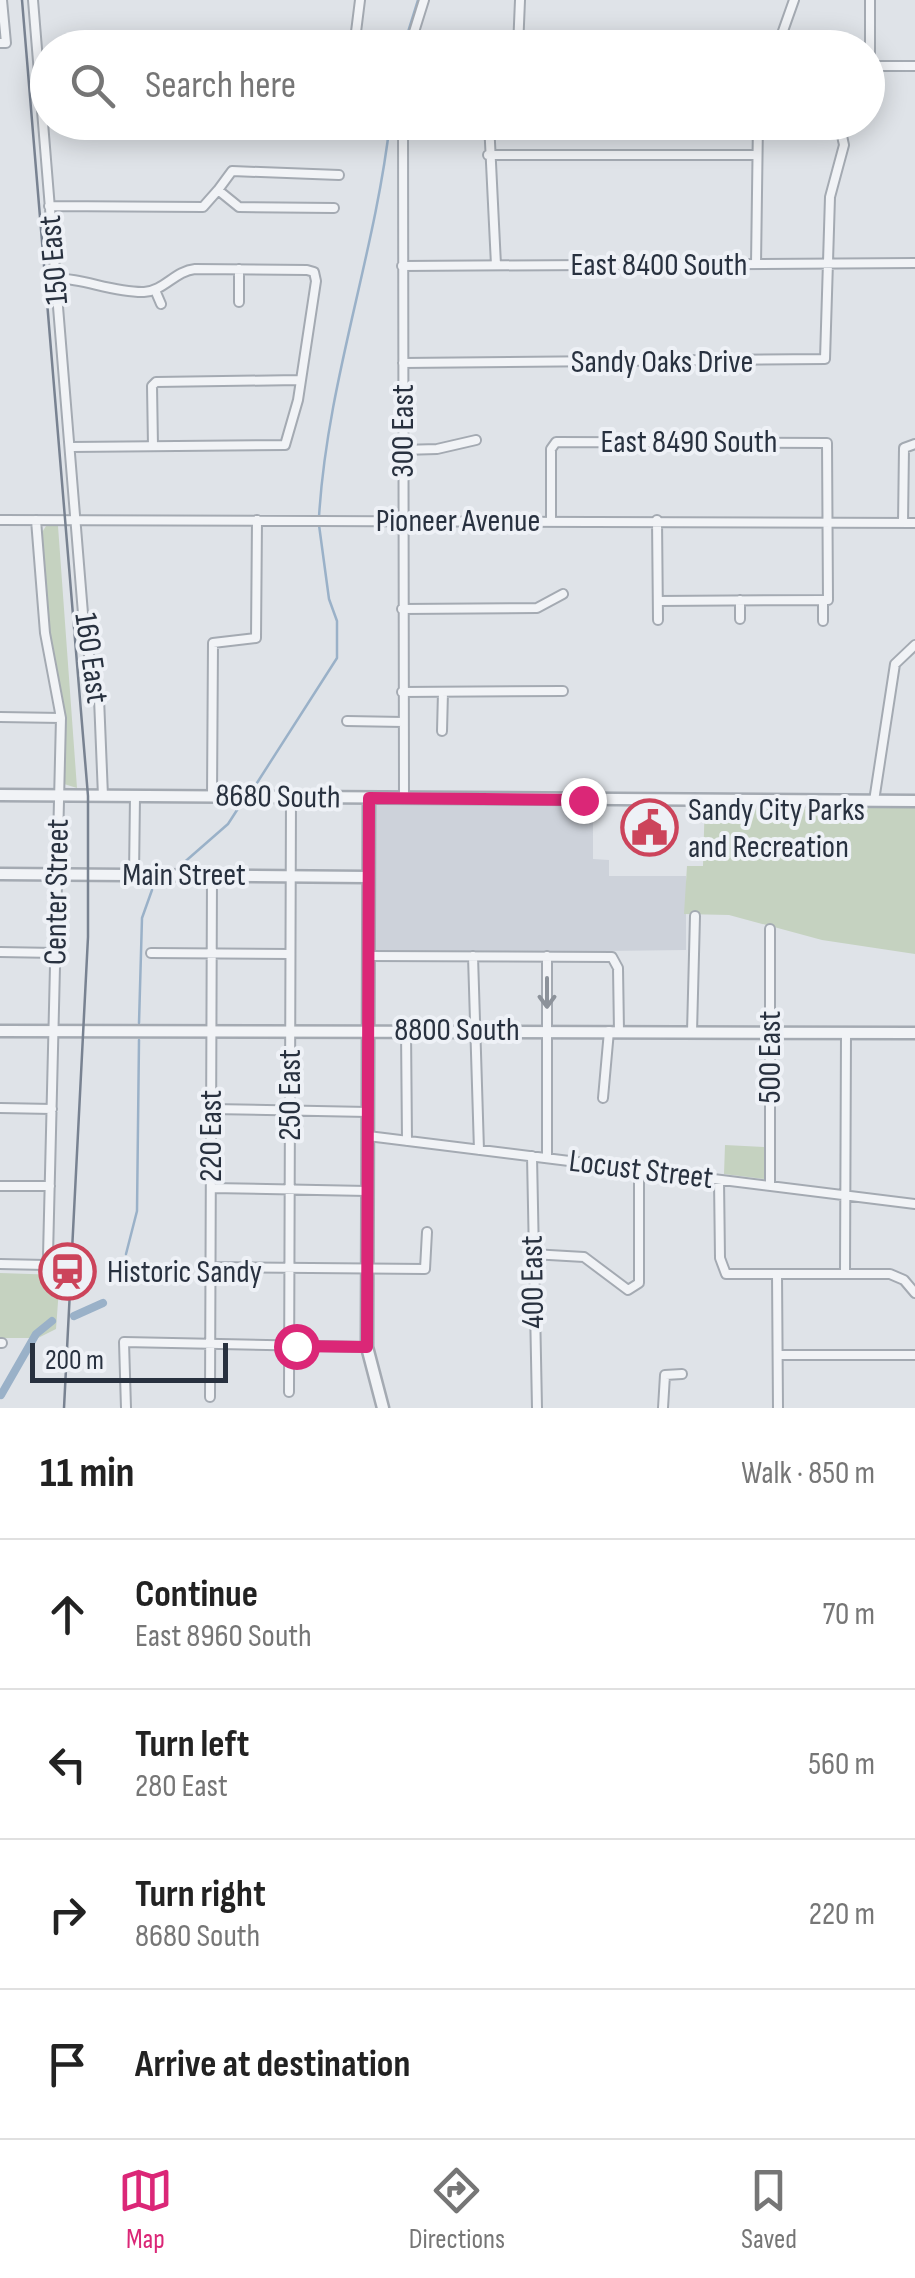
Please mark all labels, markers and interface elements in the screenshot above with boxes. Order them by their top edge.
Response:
search box [30,30,885,140]
icon: search [65,58,120,113]
text: Search here [145,63,296,108]
street label: 150 East [31,214,77,306]
street label: East 8400 South [571,246,747,285]
street label: Sandy Oaks Drive [571,343,753,382]
street label: 300 East [384,384,423,478]
street label: East 8490 South [601,423,777,462]
street label: Pioneer Avenue [376,502,540,541]
street label: 160 East [65,610,117,706]
street label: 8680 South [215,776,341,818]
route end [561,778,607,824]
place label: Sandy City Parks and Recreation [688,791,865,867]
public building icon: Sandy City Parks and Recreation [619,798,679,858]
street label: Center Street [36,819,78,965]
street label: Main Street [122,856,246,895]
one-way arrow [538,976,556,1009]
street label: 8800 South [394,1011,520,1050]
street label: 500 East [751,1011,790,1103]
street label: 250 East [271,1049,310,1141]
street label: 220 East [192,1090,231,1182]
street label: Locust Street [567,1142,715,1198]
street label: 400 East [513,1235,553,1329]
station icon: Historic Sandy [38,1242,98,1302]
place label: Historic Sandy [107,1253,262,1292]
route start [274,1324,320,1370]
scale bar [30,1338,228,1382]
text: 200 m [45,1344,104,1377]
text: 11 min [40,1448,135,1499]
text: Walk · 850 m [741,1454,875,1493]
text: Continue [135,1572,258,1617]
icon: ahead [40,1587,95,1642]
text: 70 m [822,1595,875,1634]
text: East 8960 South [135,1617,312,1656]
text: Turn left [135,1722,249,1767]
icon: left [40,1737,95,1792]
text: 560 m [808,1745,875,1784]
text: 280 East [135,1767,228,1806]
text: Turn right [135,1872,266,1917]
icon: right [40,1887,95,1942]
text: 220 m [809,1895,875,1934]
text: 8680 South [135,1917,260,1956]
icon: arrive [40,2037,95,2092]
text: Arrive at destination [135,2042,410,2087]
tab: Map [118,2163,173,2256]
tab: Directions [409,2163,505,2256]
tab: Saved [741,2163,797,2256]

